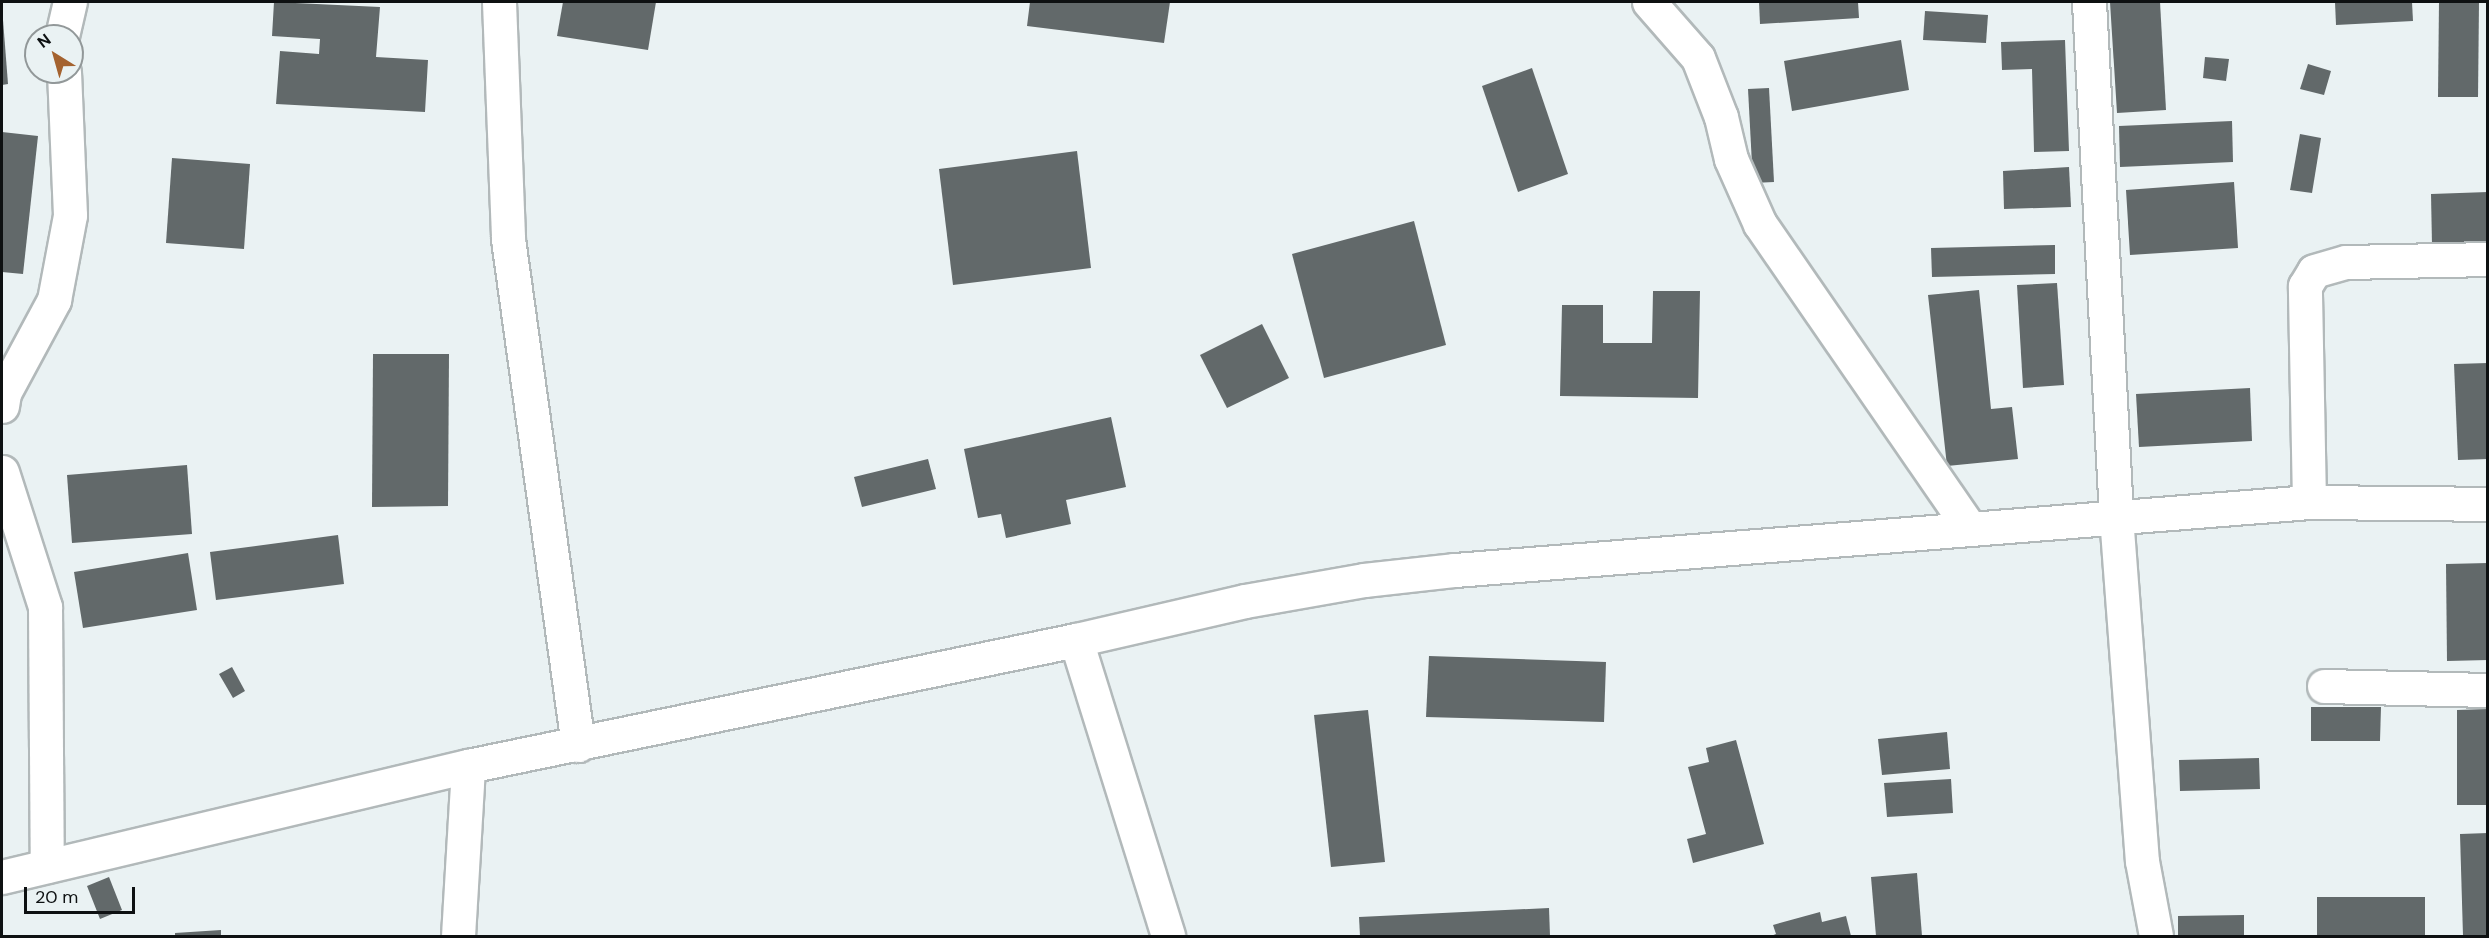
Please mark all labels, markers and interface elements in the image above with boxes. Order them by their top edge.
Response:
north arrow [24,24,84,84]
text: N [33,29,55,53]
scale bar [27,875,138,913]
text: 20 m [35,885,78,909]

